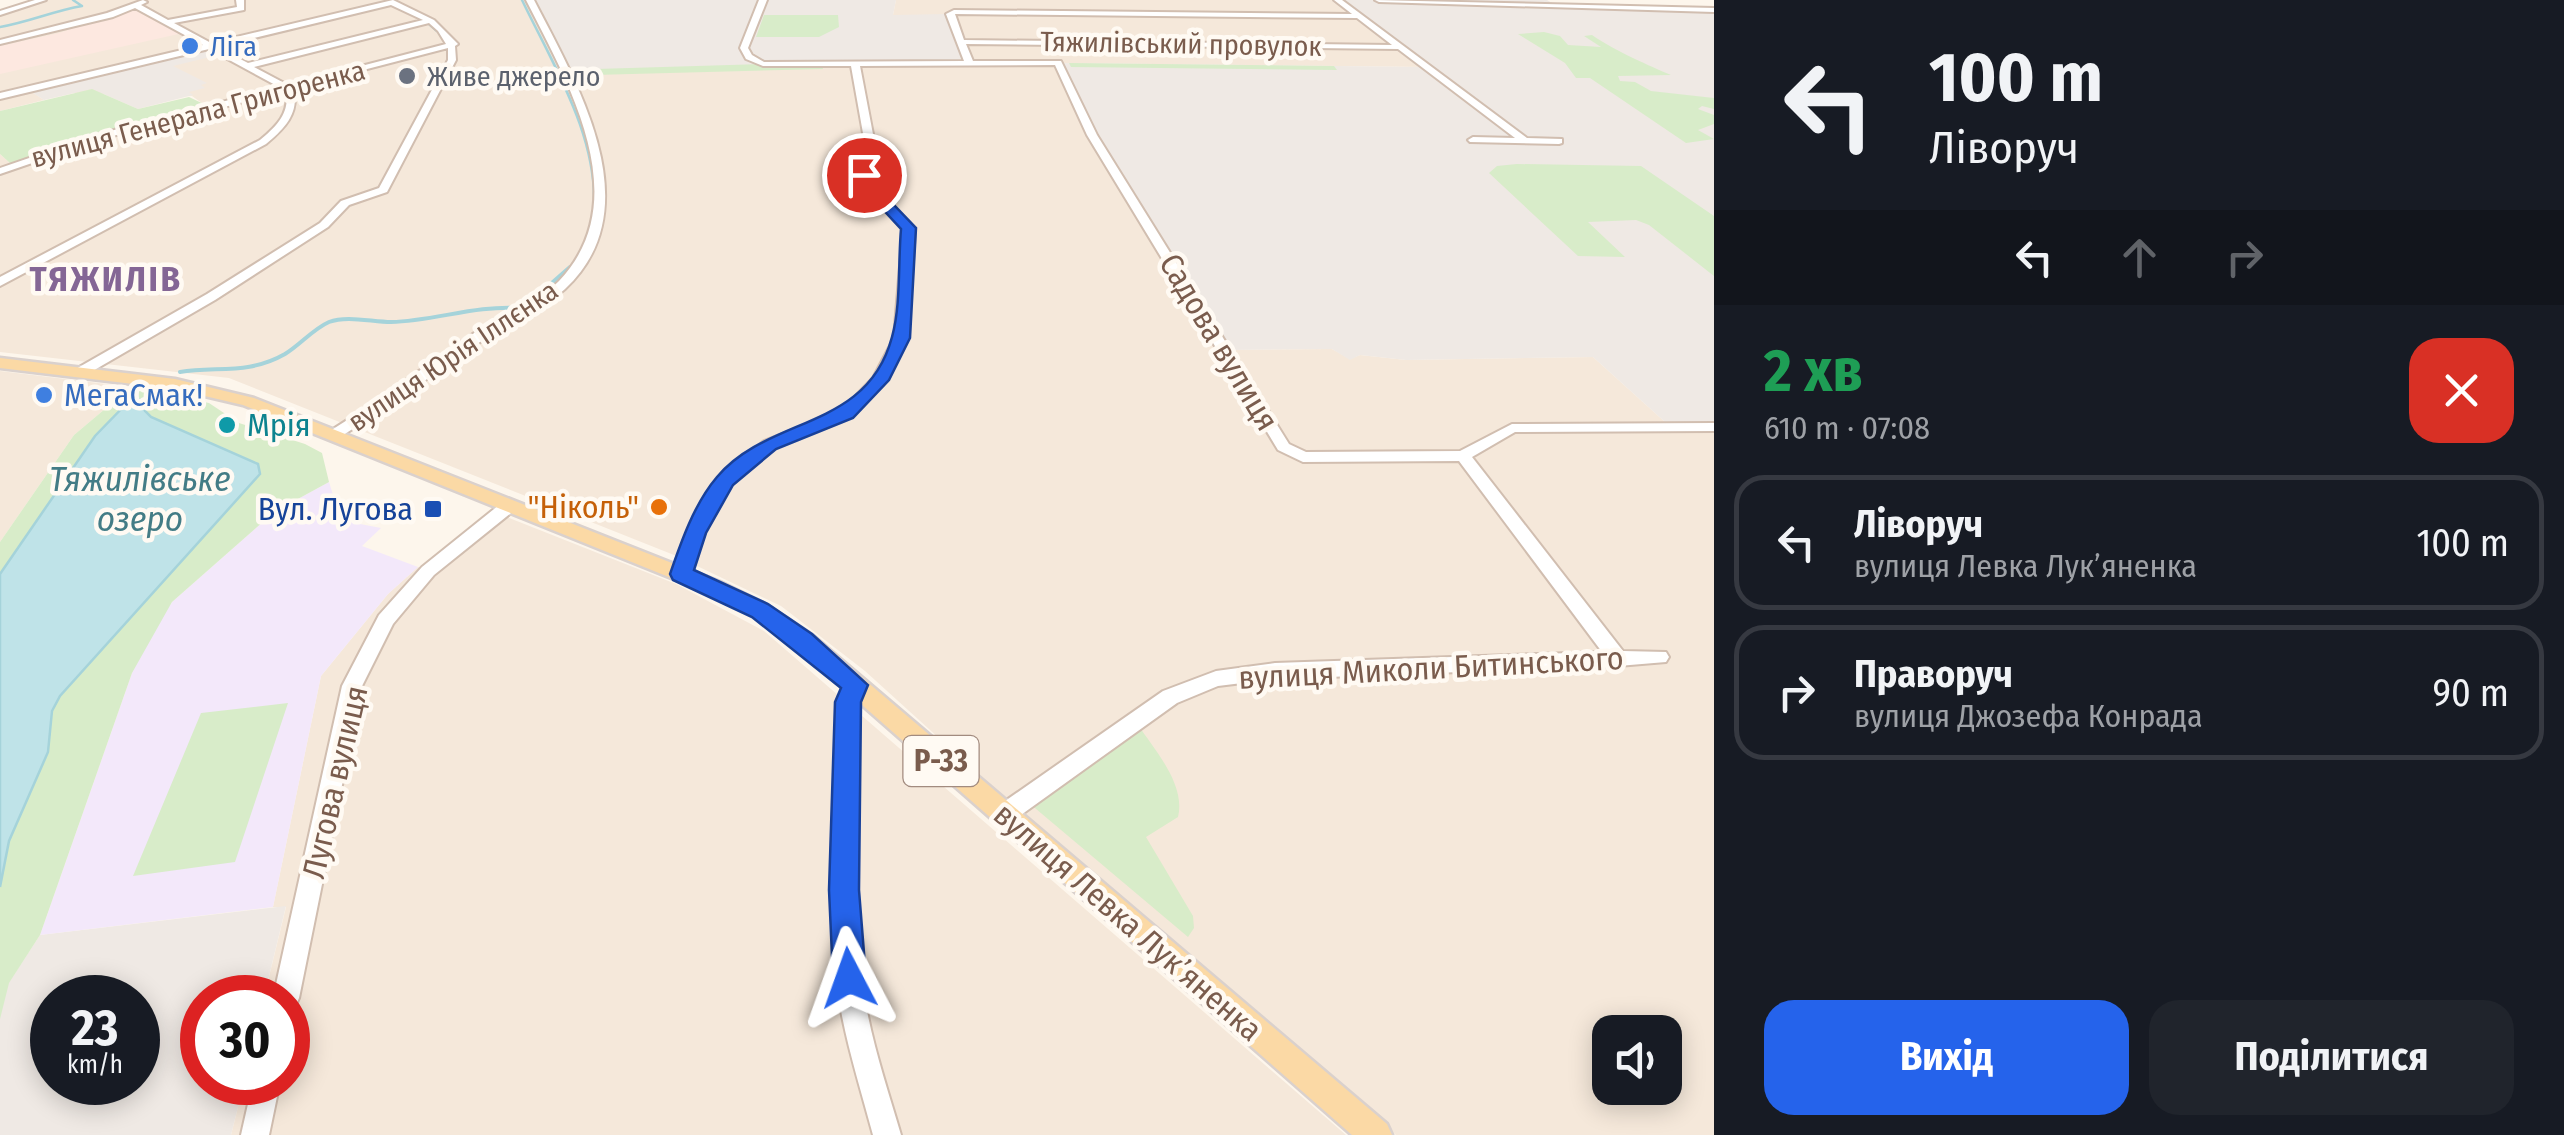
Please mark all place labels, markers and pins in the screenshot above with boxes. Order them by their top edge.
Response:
place label: Ліга [210,30,257,63]
marker: Ліга [179,35,201,57]
place label: Живе джерело [427,60,600,93]
marker: Живе джерело [396,65,418,87]
pin [822,133,907,218]
place label: МегаСмак! [64,376,203,414]
marker: МегаСмак! [33,384,55,406]
place label: Мрія [247,406,311,444]
marker: Мрія [216,414,238,436]
place label: "Ніколь" [527,488,639,526]
place label: Вул. Лугова [258,490,413,528]
marker: "Ніколь" [648,496,670,518]
marker: Вул. Лугова [422,498,444,520]

